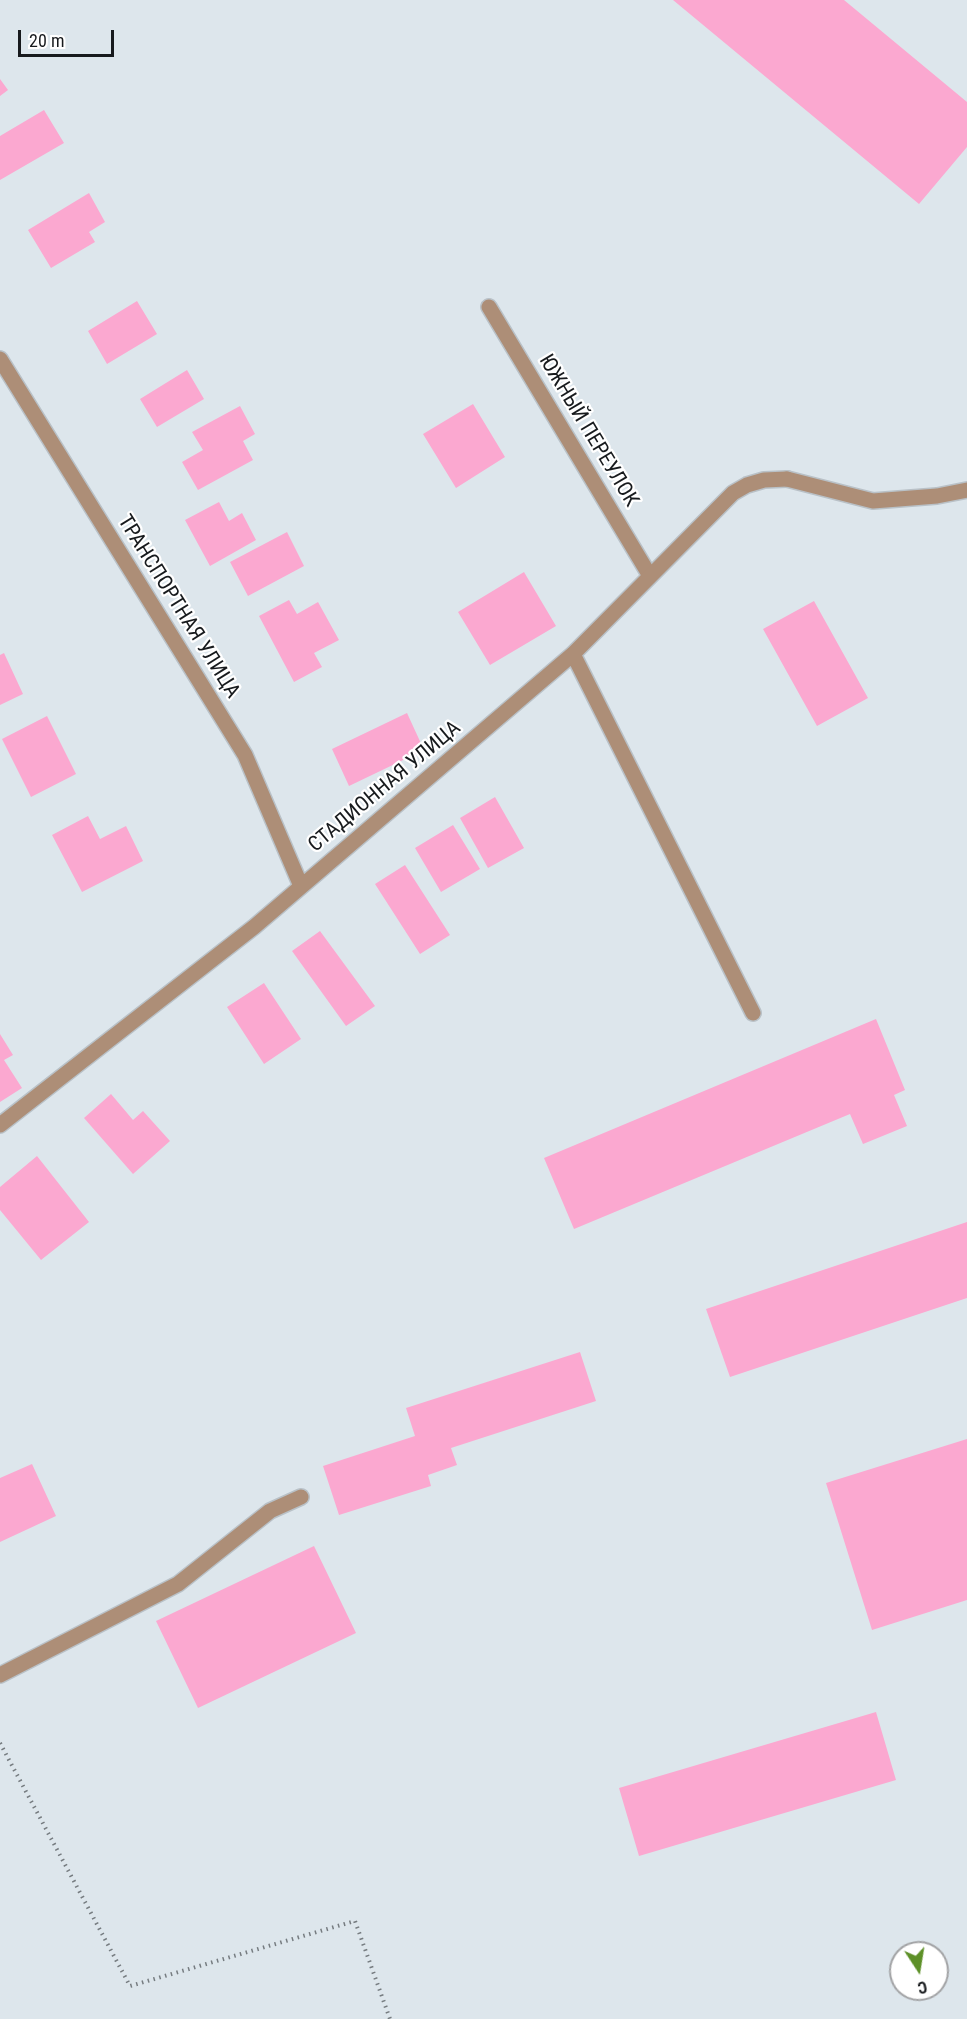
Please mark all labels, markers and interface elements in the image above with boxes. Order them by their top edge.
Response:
scale bar [21,18,117,56]
text: 20 m [29,30,64,51]
street label: ЮЖНЫЙ ПЕРЕУЛОК [533,350,643,512]
street label: ТРАНСПОРТНАЯ УЛИЦА [111,511,245,703]
street label: СТАДИОННАЯ УЛИЦА [304,716,466,858]
north arrow [889,1941,949,2001]
text: С [916,1977,929,1997]

